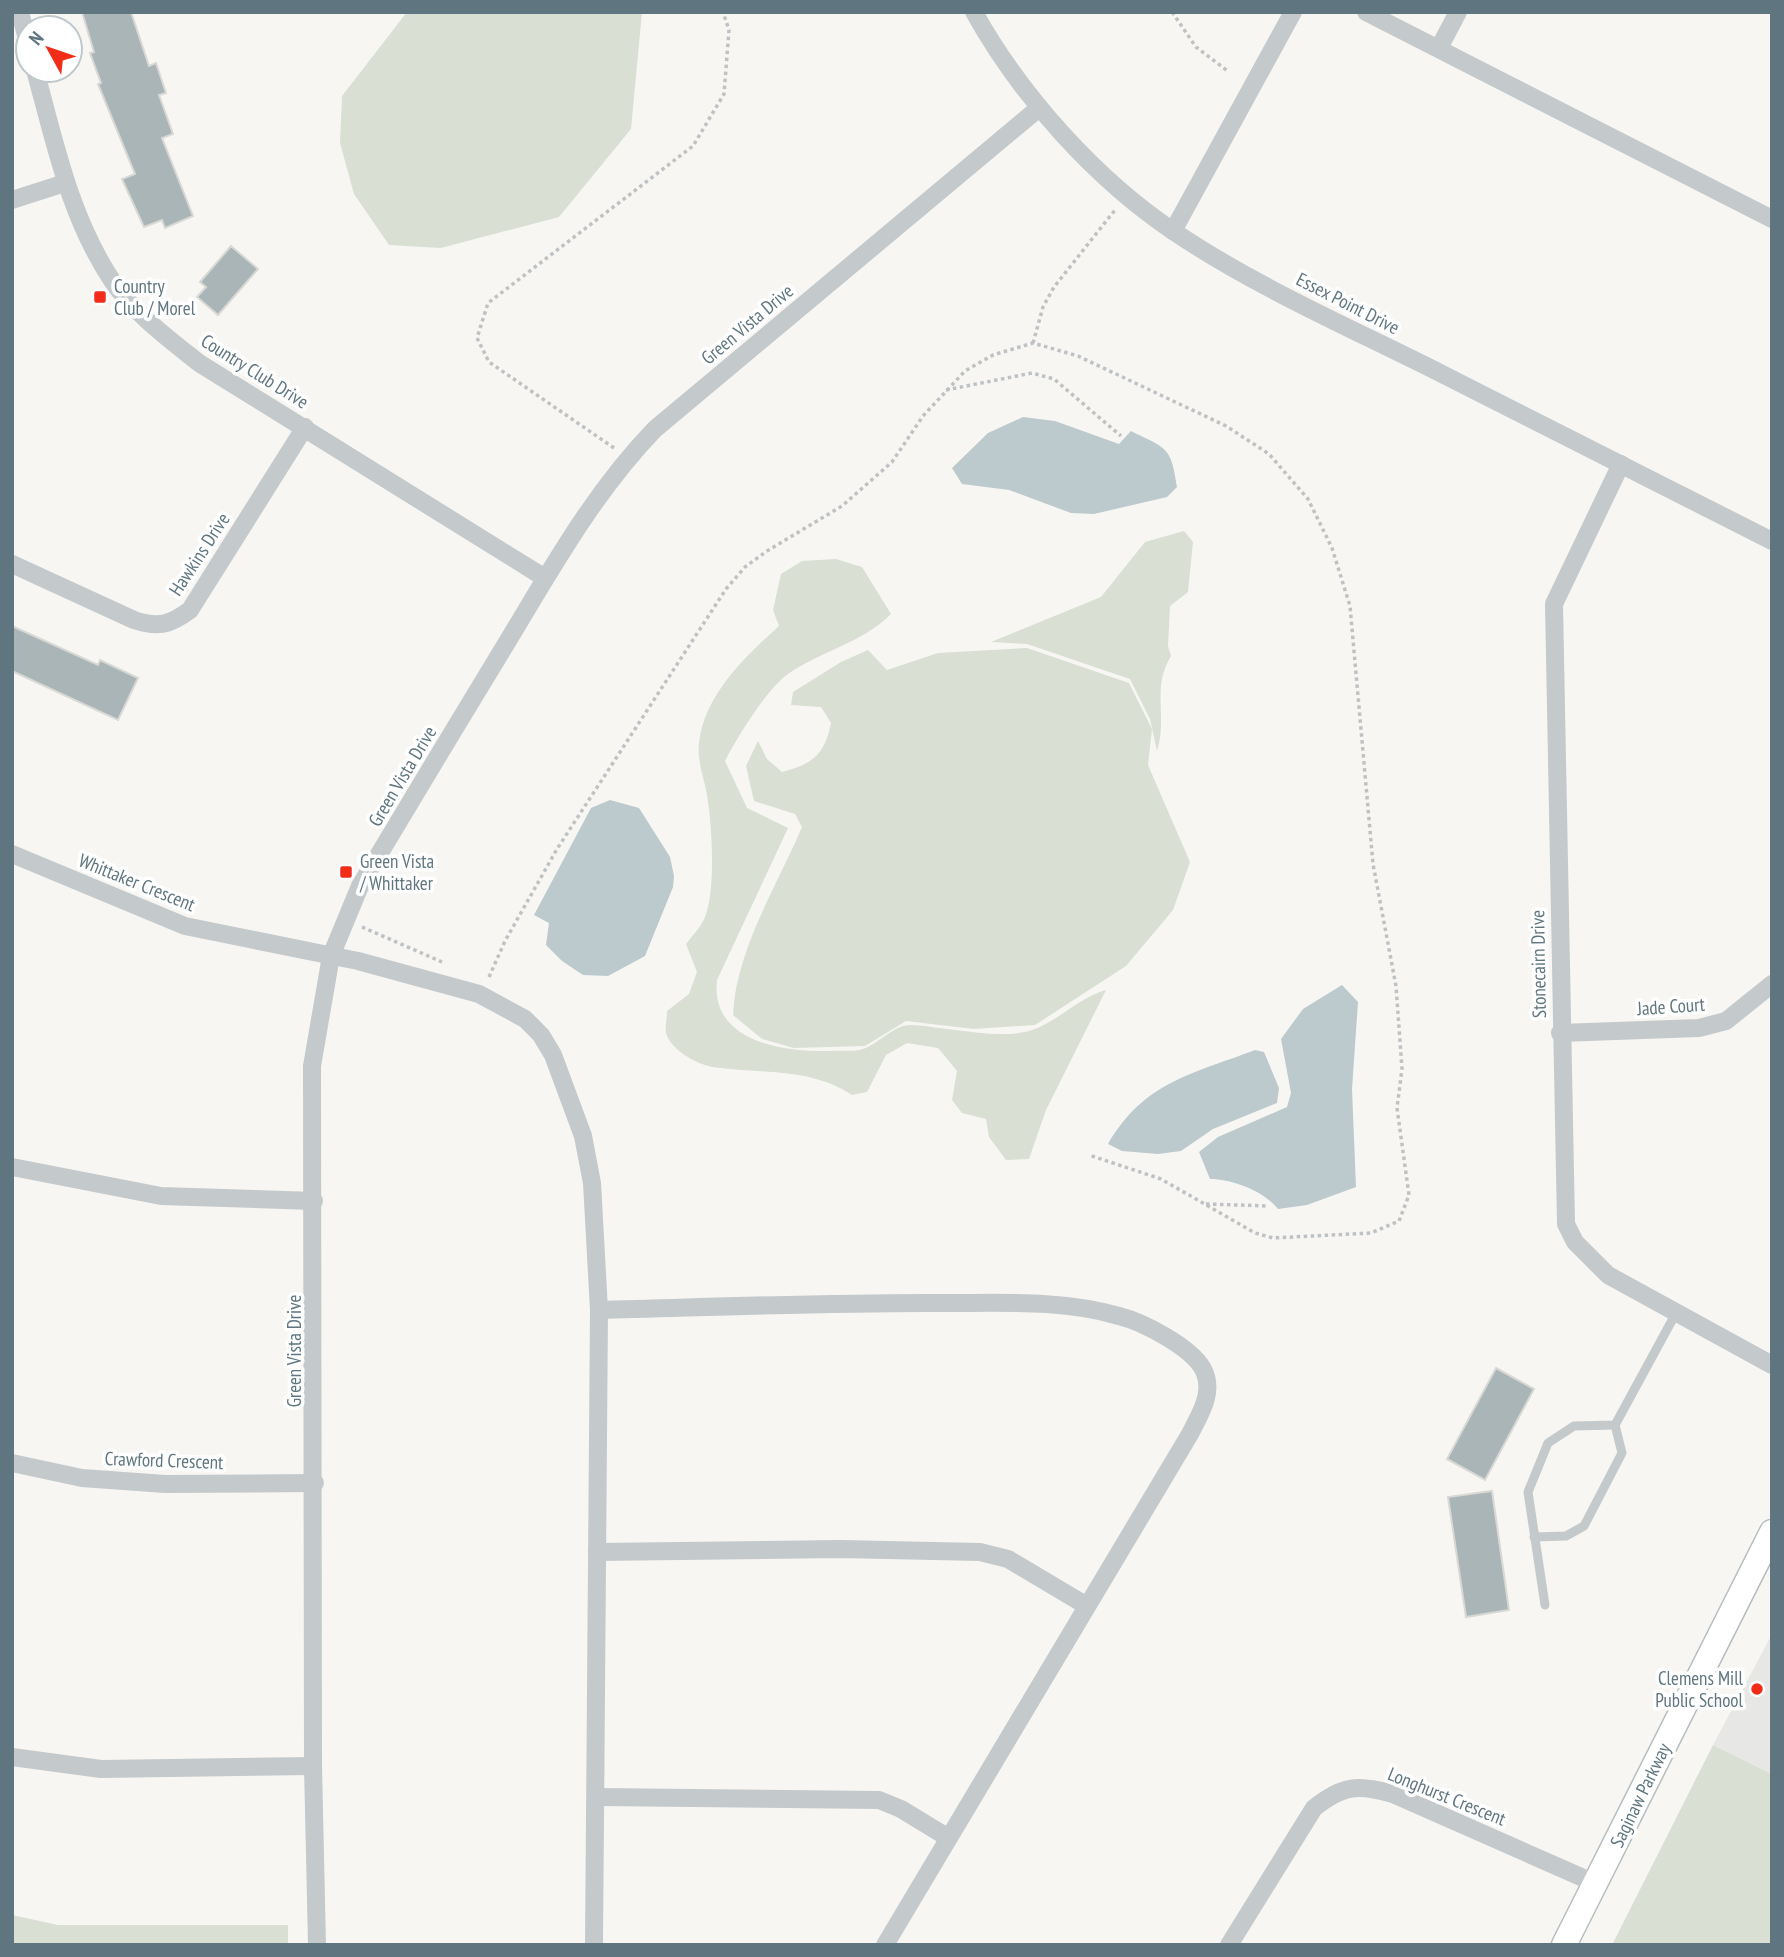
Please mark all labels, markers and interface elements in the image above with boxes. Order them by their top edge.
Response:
north arrow [14,14,84,84]
text: N [23,26,48,50]
street label: Essex Point Drive [1292,267,1404,339]
place label: Country Club / Morel [114,274,196,320]
street label: Green Vista Drive [696,278,798,369]
marker: Country Club / Morel [92,289,108,305]
street label: Country Club Drive [197,328,313,414]
street label: Hawkins Drive [163,508,235,600]
street label: Green Vista Drive [363,721,441,830]
street label: Whittaker Crescent [75,848,199,917]
place label: Green Vista / Whittaker [359,849,434,895]
marker: Green Vista / Whittaker [338,864,354,880]
street label: Stonecairn Drive [1525,910,1551,1018]
street label: Jade Court [1635,992,1706,1020]
street label: Green Vista Drive [282,1294,306,1407]
street label: Crawford Crescent [104,1446,224,1474]
place label: Clemens Mill Public School [1655,1666,1744,1712]
marker: Clemens Mill Public School [1749,1681,1765,1697]
street label: Saginaw Parkway [1604,1738,1676,1851]
street label: Longhurst Crescent [1385,1761,1510,1831]

